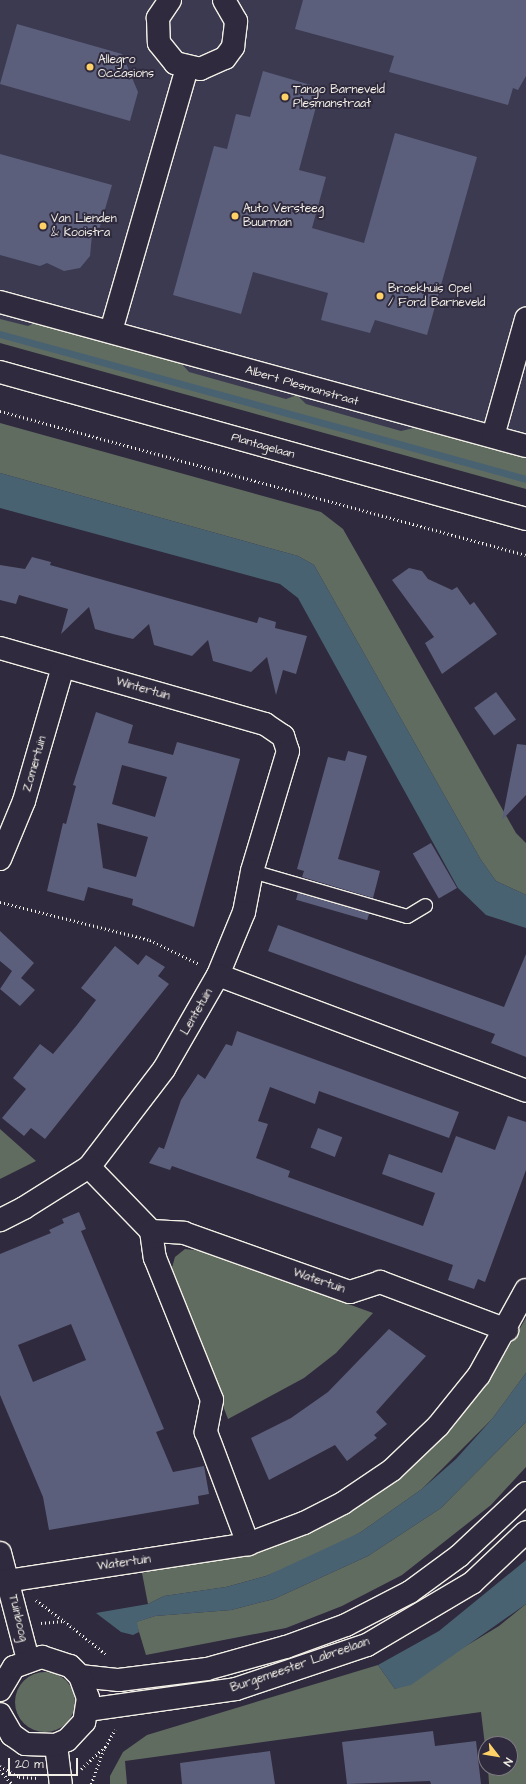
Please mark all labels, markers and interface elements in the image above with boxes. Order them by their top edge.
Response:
place label: Allegro Occasions [98,53,154,81]
marker: Allegro Occasions [85,62,95,72]
place label: Tango Barneveld Plesmanstraat [293,83,385,111]
marker: Tango Barneveld Plesmanstraat [280,92,290,102]
place label: Auto Versteeg Buurman [243,202,324,230]
marker: Auto Versteeg Buurman [230,211,240,221]
place label: Van Lienden & Kooistra [51,212,117,240]
marker: Van Lienden & Kooistra [38,221,48,231]
place label: Broekhuis Opel / Ford Barneveld [388,282,485,310]
marker: Broekhuis Opel / Ford Barneveld [375,291,385,301]
street label: Albert Plesmanstraat [244,363,360,409]
street label: Plantagelaan [230,430,296,462]
street label: Wintertuin [114,674,172,704]
street label: Zomertuin [20,734,50,794]
street label: Lentetuin [178,986,216,1038]
street label: Watertuin [291,1265,347,1297]
street label: Watertuin [96,1552,152,1574]
street label: Tuinboog [6,1593,30,1643]
street label: Burgemeester Labreelaan [229,1634,371,1696]
north arrow [478,1736,518,1776]
scale bar [10,1750,80,1776]
text: N [500,1755,516,1769]
text: 20 m [15,1756,44,1773]

